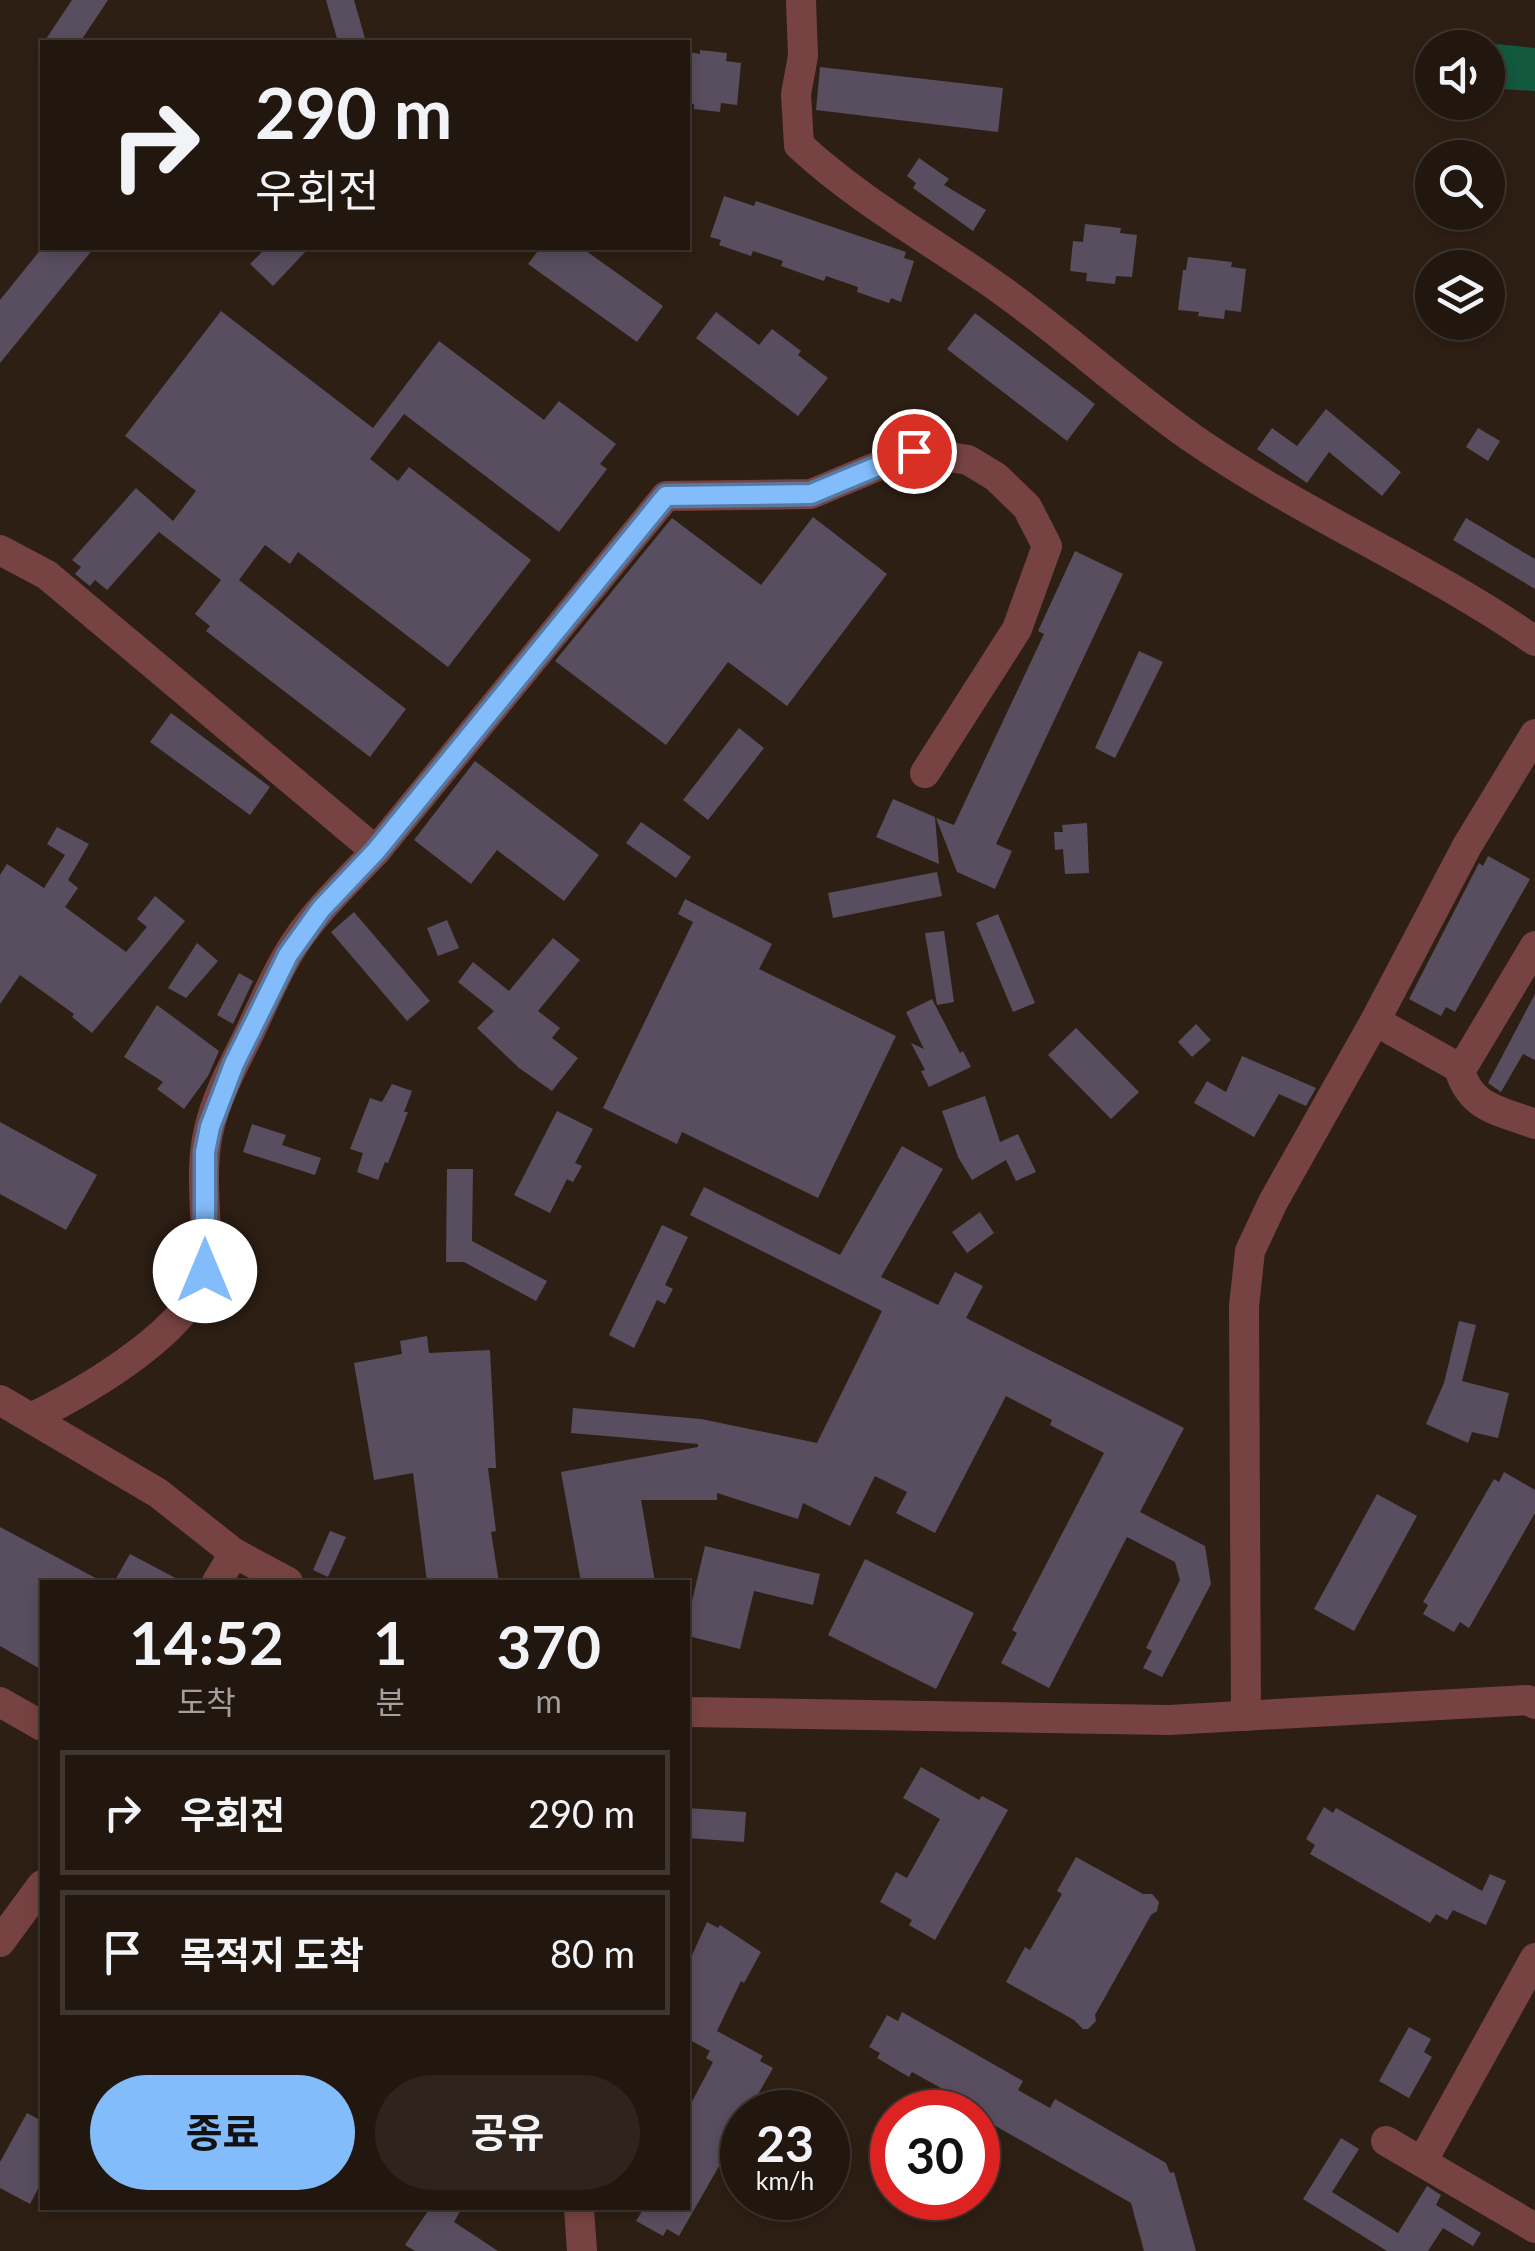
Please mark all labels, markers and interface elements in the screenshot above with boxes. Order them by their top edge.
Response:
map controls [1415,30,1505,340]
button: sound [1415,30,1505,120]
text: 290 m [255,70,452,154]
icon: right [90,80,220,210]
button: search [1415,140,1505,230]
text: 우회전 [255,163,379,217]
button: layers [1415,250,1505,340]
pin [872,409,957,494]
icon: arrive [887,424,942,479]
position arrow [153,1219,257,1323]
text: 14:52 [129,1606,284,1678]
text: 1 [373,1606,408,1678]
text: 370 [497,1610,601,1682]
text: m [536,1681,562,1720]
text: 도착 [177,1682,236,1721]
text: 분 [375,1682,405,1721]
icon: right [95,1785,150,1840]
text: 290 m [528,1790,635,1836]
text: 우회전 [180,1791,285,1837]
icon: arrive [95,1925,150,1980]
text: 80 m [550,1930,635,1976]
text: 목적지 도착 [180,1931,364,1977]
button: 종료 [90,2075,355,2190]
button: 공유 [375,2075,640,2190]
speed limit sign: 30 [870,2090,1000,2220]
text: 23 [756,2113,814,2173]
text: km/h [756,2165,814,2195]

